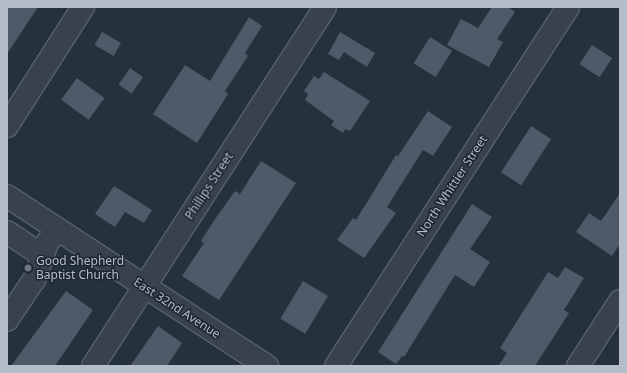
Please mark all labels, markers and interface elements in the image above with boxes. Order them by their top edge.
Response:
street label: North Whittier Street [414,133,490,239]
street label: Phillips Street [182,150,236,222]
place label: Good Shepherd Baptist Church [36,254,124,282]
marker: Good Shepherd Baptist Church [23,263,33,273]
street label: East 32nd Avenue [131,275,223,341]

